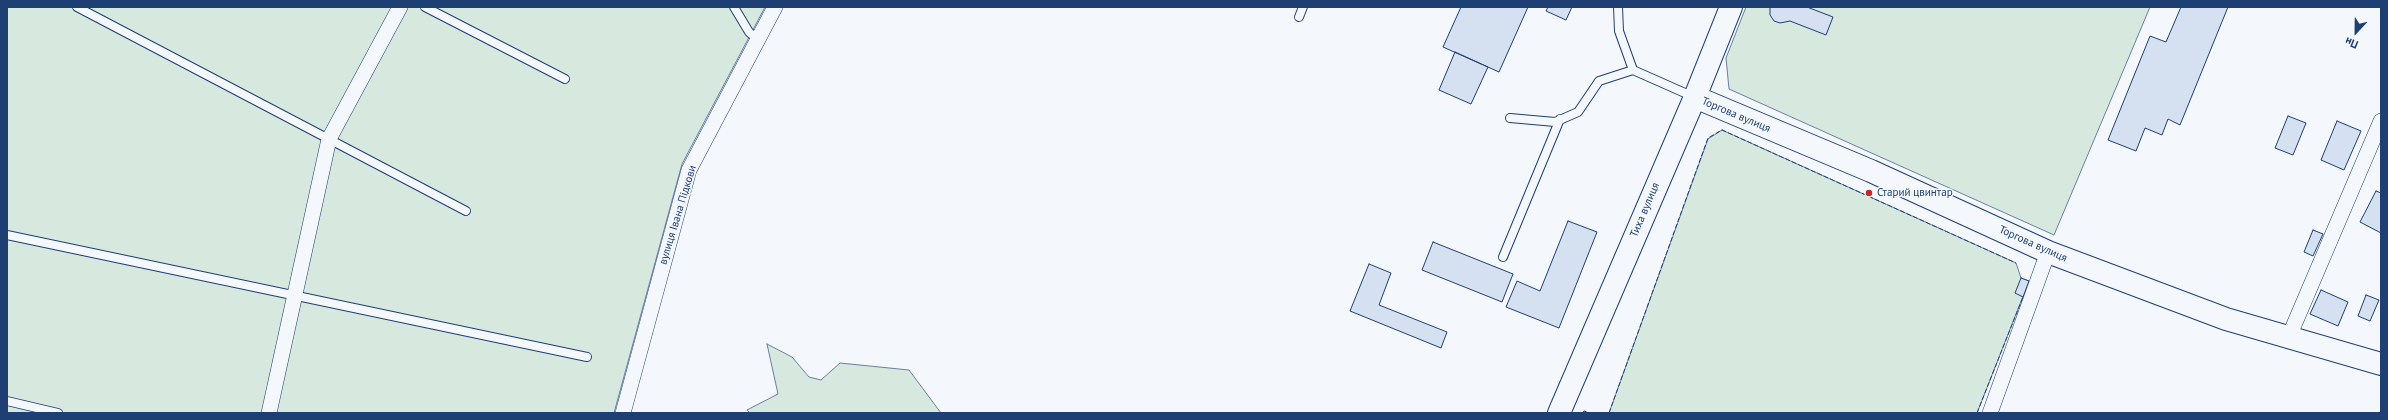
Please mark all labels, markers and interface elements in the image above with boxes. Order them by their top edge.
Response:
north arrow [2336,12,2376,52]
text: Пн [2343,34,2360,52]
street label: Торгова вулиця [1700,95,1772,135]
street label: вулиця Івана Підкови [657,164,699,266]
street label: Тиха вулиця [1628,181,1662,239]
place label: Старий цвинтар [1877,186,1953,200]
marker: Старий цвинтар [1864,188,1874,198]
street label: Торгова вулиця [1997,223,2069,265]

